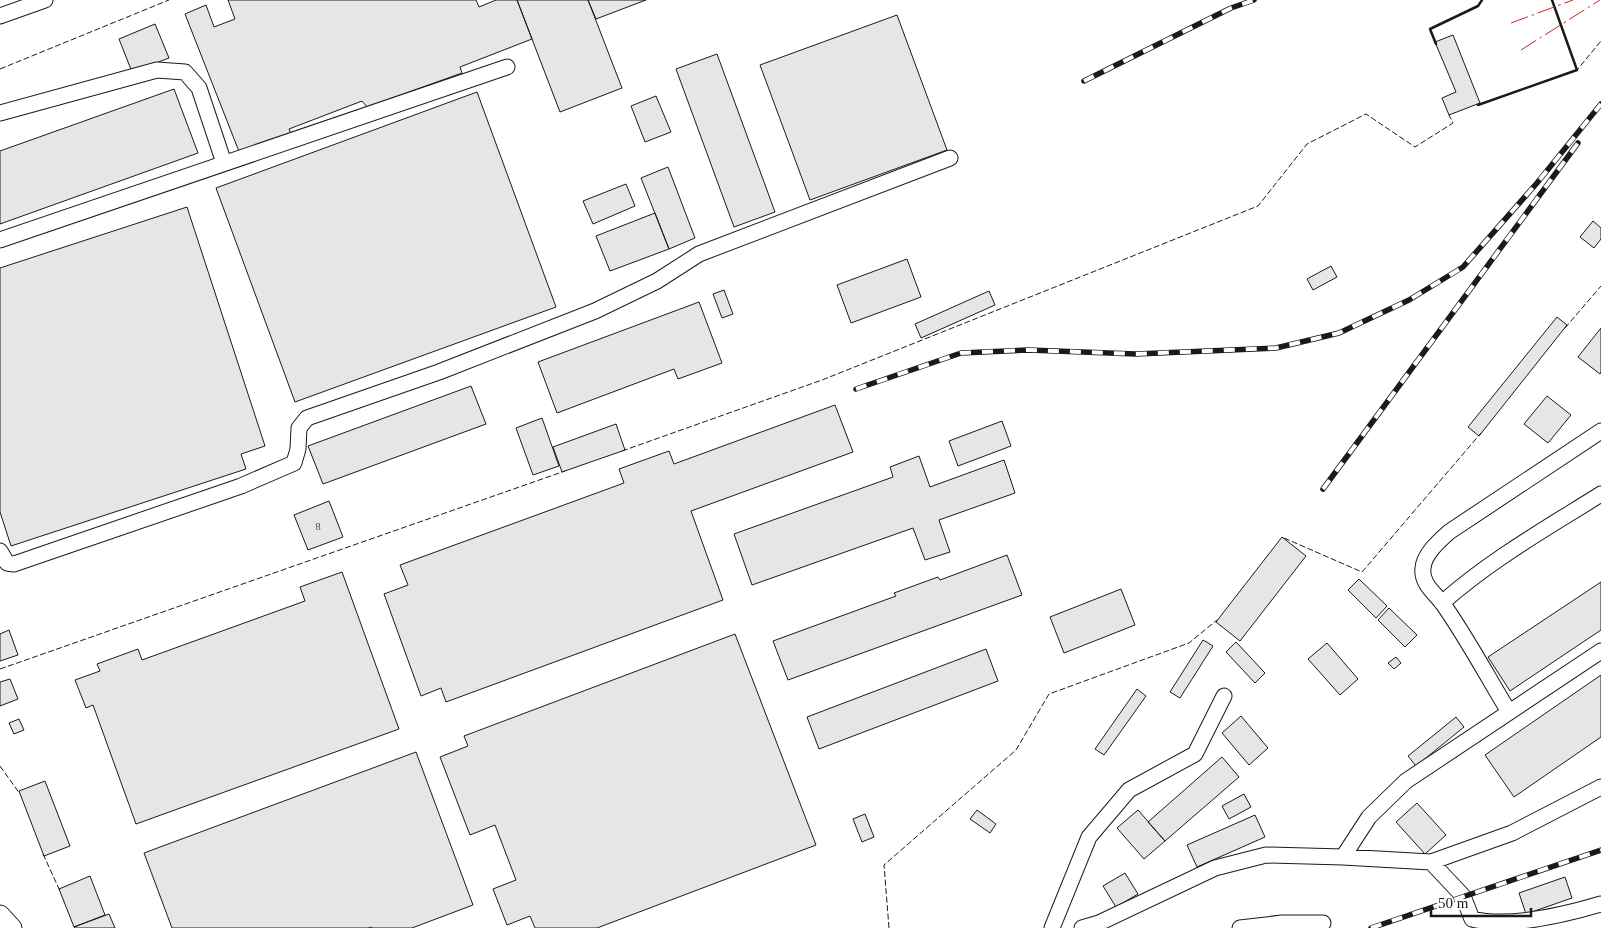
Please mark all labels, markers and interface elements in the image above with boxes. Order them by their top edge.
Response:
house number: 8 [315,520,321,532]
scale bar [1431,886,1531,918]
text: 50 m [1438,895,1469,911]

